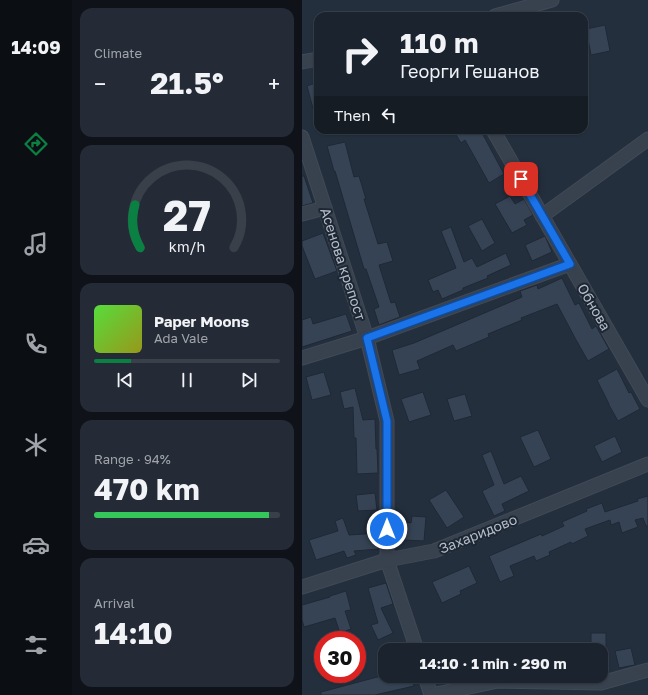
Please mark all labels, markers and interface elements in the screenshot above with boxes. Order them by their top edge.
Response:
text: 110 m [400,26,479,59]
icon: right [334,28,386,80]
text: 14:09 [11,36,61,58]
text: Climate [94,45,142,61]
text: Георги Гешанов [400,60,539,82]
text: 21.5° [150,65,224,101]
text: − [94,70,106,97]
text: + [268,70,280,97]
icon: left [378,104,400,126]
text: Then [334,106,370,124]
icon: directions [22,130,50,158]
pin [504,162,538,196]
icon: arrive [510,168,532,190]
text: 27 [163,190,211,240]
street label: Асенова крепост [317,205,370,322]
icon: music [22,230,50,258]
text: km/h [169,238,205,255]
street label: Обнова [574,280,615,333]
text: Paper Moons [154,312,249,330]
icon: phone [22,330,50,358]
text: Ada Vale [154,330,208,346]
icon: previous [114,369,136,391]
icon: pause [176,369,198,391]
icon: next [238,369,260,391]
icon: climate [22,431,50,459]
text: Range · 94% [94,451,171,467]
text: 470 km [94,471,200,507]
position arrow [366,508,408,550]
street label: Захаридово [436,510,519,557]
icon: car [22,531,50,559]
text: Arrival [94,595,135,611]
text: 14:10 [94,615,173,651]
icon: filters [22,631,50,659]
speed limit sign: 30 [314,631,366,683]
text: 14:10 · 1 min · 290 m [419,654,567,672]

